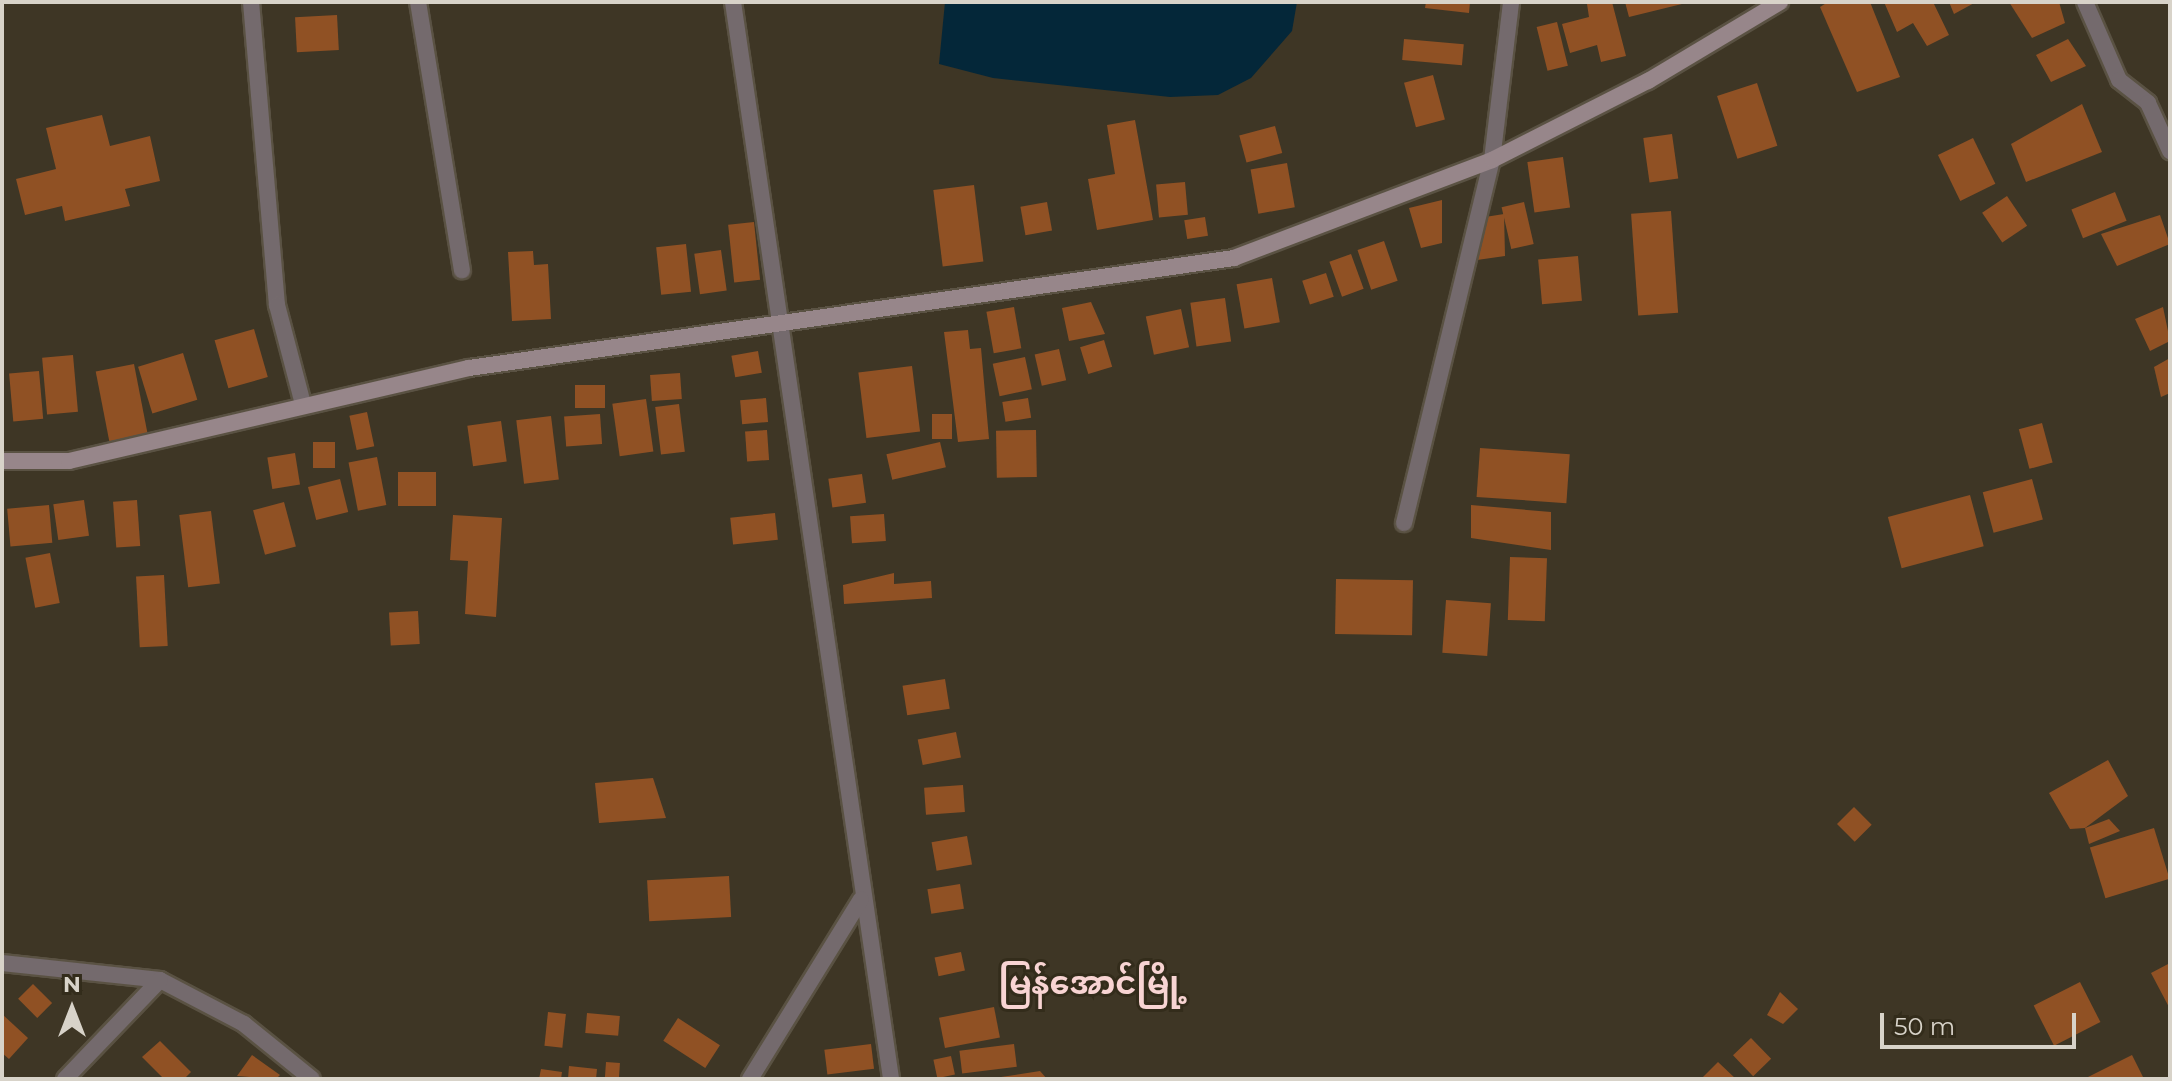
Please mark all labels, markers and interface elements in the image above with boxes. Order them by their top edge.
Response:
district label: မြန်အောင်မြို့ [999,964,1187,1002]
north arrow [32,969,112,1049]
text: N [63,971,81,998]
scale bar [1884,997,2080,1047]
text: 50 m [1894,1012,1955,1041]

